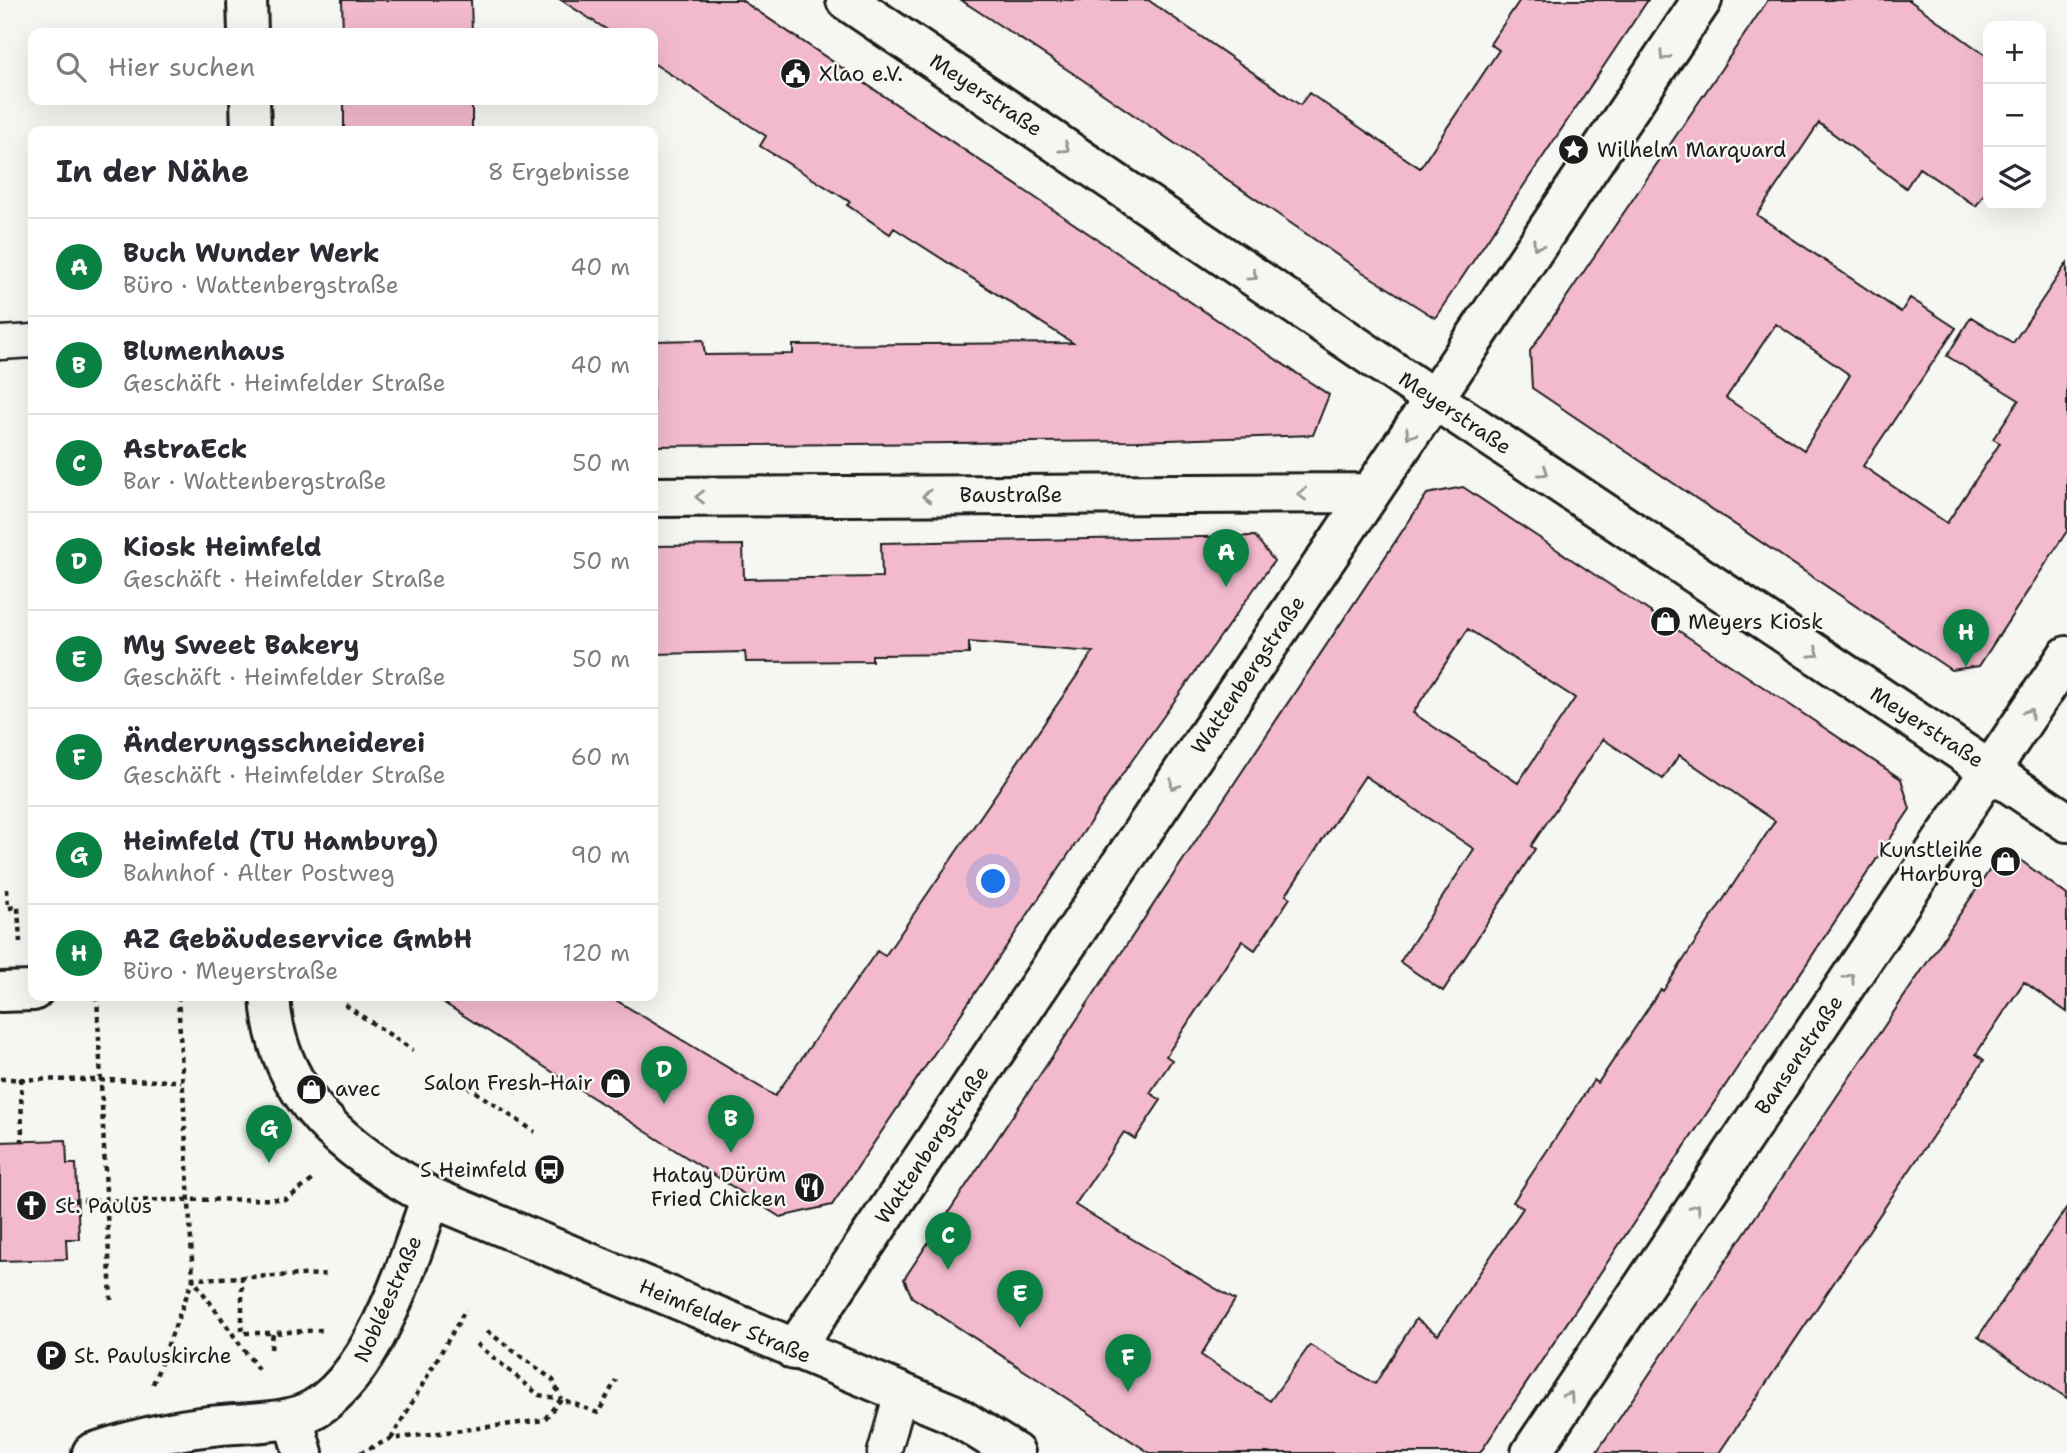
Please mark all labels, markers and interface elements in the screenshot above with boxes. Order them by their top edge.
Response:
map controls [1983,21,2046,210]
button: + [1983,21,2046,84]
search box [28,28,658,105]
street label: Meyerstraße [924,47,1048,143]
icon: search [52,48,90,86]
one-way arrow [1660,48,1672,61]
text: Hier suchen [108,49,255,84]
public building icon: Xlao e.V. [779,57,813,91]
place label: Xlao e.V. [819,60,903,88]
button: − [1983,84,2046,147]
place icon: Wilhelm Marquard [1557,133,1591,167]
place label: Wilhelm Marquard [1597,136,1786,164]
one-way arrow [1057,140,1070,153]
button: layers [1983,147,2046,210]
text: In der Nähe [56,151,249,192]
text: 8 Ergebnisse [488,157,630,187]
text: Buch Wunder Werk [123,235,380,270]
one-way arrow [1533,237,1545,250]
text: A [70,252,88,282]
text: 40 m [570,252,630,282]
one-way arrow [1245,268,1258,280]
text: Büro · Wattenbergstraße [123,270,399,300]
text: Blumenhaus [123,333,285,368]
text: B [72,350,86,380]
text: 40 m [570,350,630,380]
street label: Meyerstraße [1393,365,1517,461]
text: Geschäft · Heimfelder Straße [123,368,446,398]
one-way arrow [1406,426,1418,439]
text: AstraEck [123,431,247,466]
text: C [72,448,86,478]
text: 50 m [572,448,630,478]
one-way arrow [1536,464,1549,476]
text: Bar · Wattenbergstraße [123,466,387,496]
street label: Baustraße [960,481,1062,509]
one-way arrow [1296,486,1307,502]
one-way arrow [922,488,932,504]
one-way arrow [694,489,705,505]
text: Kiosk Heimfeld [123,529,322,564]
pin: A [1203,529,1249,587]
text: D [71,546,87,576]
text: 50 m [572,546,630,576]
text: Geschäft · Heimfelder Straße [123,564,446,594]
street label: Wattenbergstraße [1184,590,1312,760]
shop icon: Meyers Kiosk [1648,605,1682,639]
place label: Meyers Kiosk [1688,608,1823,636]
pin: H [1943,609,1989,667]
text: My Sweet Bakery [123,627,360,662]
text: E [71,644,87,674]
text: 50 m [572,644,630,674]
one-way arrow [1807,644,1820,657]
text: Geschäft · Heimfelder Straße [123,662,446,692]
street label: Meyerstraße [1865,680,1989,774]
one-way arrow [2021,708,2033,721]
text: Änderungsschneiderei [123,725,425,760]
text: F [72,742,86,772]
text: 60 m [571,742,630,772]
text: Geschäft · Heimfelder Straße [123,760,446,790]
one-way arrow [1169,778,1182,791]
text: Heimfeld (TU Hamburg) [123,823,438,858]
place label: Kunstleihe Harburg [1879,836,1983,888]
text: G [70,840,88,870]
text: 90 m [570,840,630,870]
shop icon: Kunstleihe Harburg [1989,845,2023,879]
text: Bahnhof · Alter Postweg [123,858,395,888]
your location [976,864,1010,898]
text: AZ Gebäudeservice GmbH [123,921,472,956]
text: H [71,938,87,968]
text: 120 m [562,938,630,968]
text: Büro · Meyerstraße [123,956,338,986]
one-way arrow [1842,973,1854,986]
street label: Bansenstraße [1749,990,1849,1120]
pin: D [641,1046,687,1104]
street label: Wattenbergstraße [868,1060,996,1230]
shop icon: Salon Fresh-Hair [599,1066,633,1100]
place label: Salon Fresh-Hair [424,1069,593,1097]
shop icon: avec [295,1072,329,1106]
place label: avec [335,1075,381,1103]
pin: B [708,1095,754,1153]
pin: G [246,1105,292,1163]
bus stop icon: S Heimfeld [533,1153,567,1187]
place label: S Heimfeld [420,1156,527,1184]
place label: Hatay Dürüm Fried Chicken [651,1161,786,1213]
restaurant icon: Hatay Dürüm Fried Chicken [792,1170,826,1204]
church icon: St. Paulus [15,1189,49,1223]
place label: St. Paulus [55,1192,152,1220]
one-way arrow [1688,1202,1701,1215]
pin: C [925,1212,971,1270]
street label: Nobléestraße [347,1231,429,1367]
pin: E [997,1270,1043,1328]
street label: Heimfelder Straße [635,1272,815,1370]
pin: F [1105,1334,1151,1392]
parking icon: St. Pauluskirche [34,1339,68,1373]
place label: St. Pauluskirche [74,1342,232,1370]
one-way arrow [1561,1391,1574,1404]

